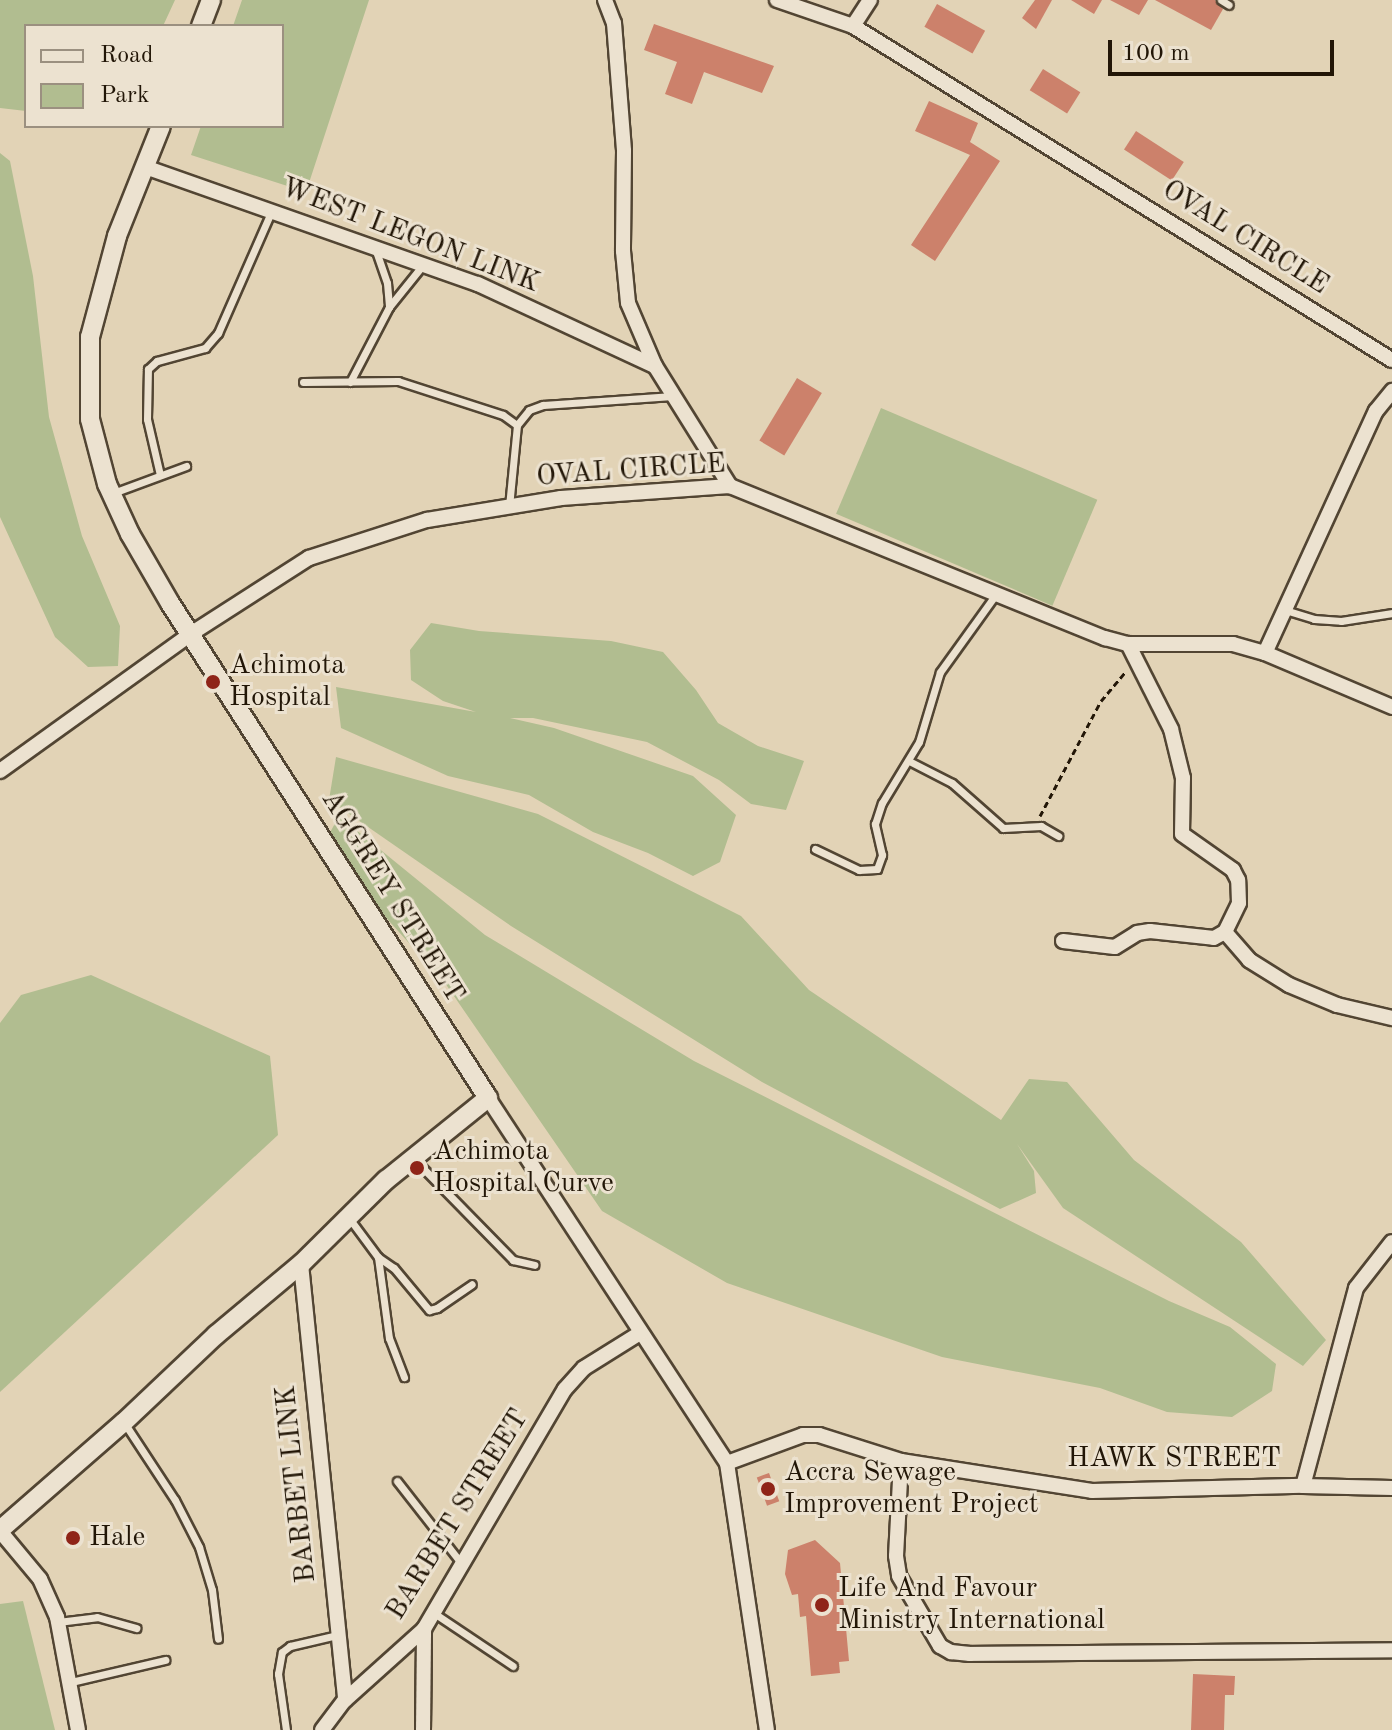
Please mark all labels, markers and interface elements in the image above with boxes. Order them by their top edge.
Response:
legend [24,24,284,128]
scale bar [1112,24,1338,74]
text: 100 m [1122,42,1190,66]
text: Road [100,44,153,68]
text: Park [100,84,149,108]
street label: WEST LEGON LINK [276,171,544,301]
street label: OVAL CIRCLE [1156,174,1334,302]
street label: OVAL CIRCLE [535,448,727,494]
place label: Achimota Hospital [229,649,345,715]
marker: Achimota Hospital [204,673,222,691]
street label: AGGREY STREET [313,785,471,1009]
place label: Achimota Hospital Curve [433,1135,614,1201]
marker: Achimota Hospital Curve [408,1159,426,1177]
street label: BARBET LINK [270,1383,324,1585]
street label: BARBET STREET [380,1403,536,1627]
street label: HAWK STREET [1067,1442,1281,1476]
place label: Accra Sewage Improvement Project [784,1456,1038,1522]
marker: Accra Sewage Improvement Project [759,1480,777,1498]
place label: Hale [89,1521,145,1555]
marker: Hale [64,1529,82,1547]
place label: Life And Favour Ministry International [838,1572,1105,1638]
marker: Life And Favour Ministry International [813,1596,831,1614]

